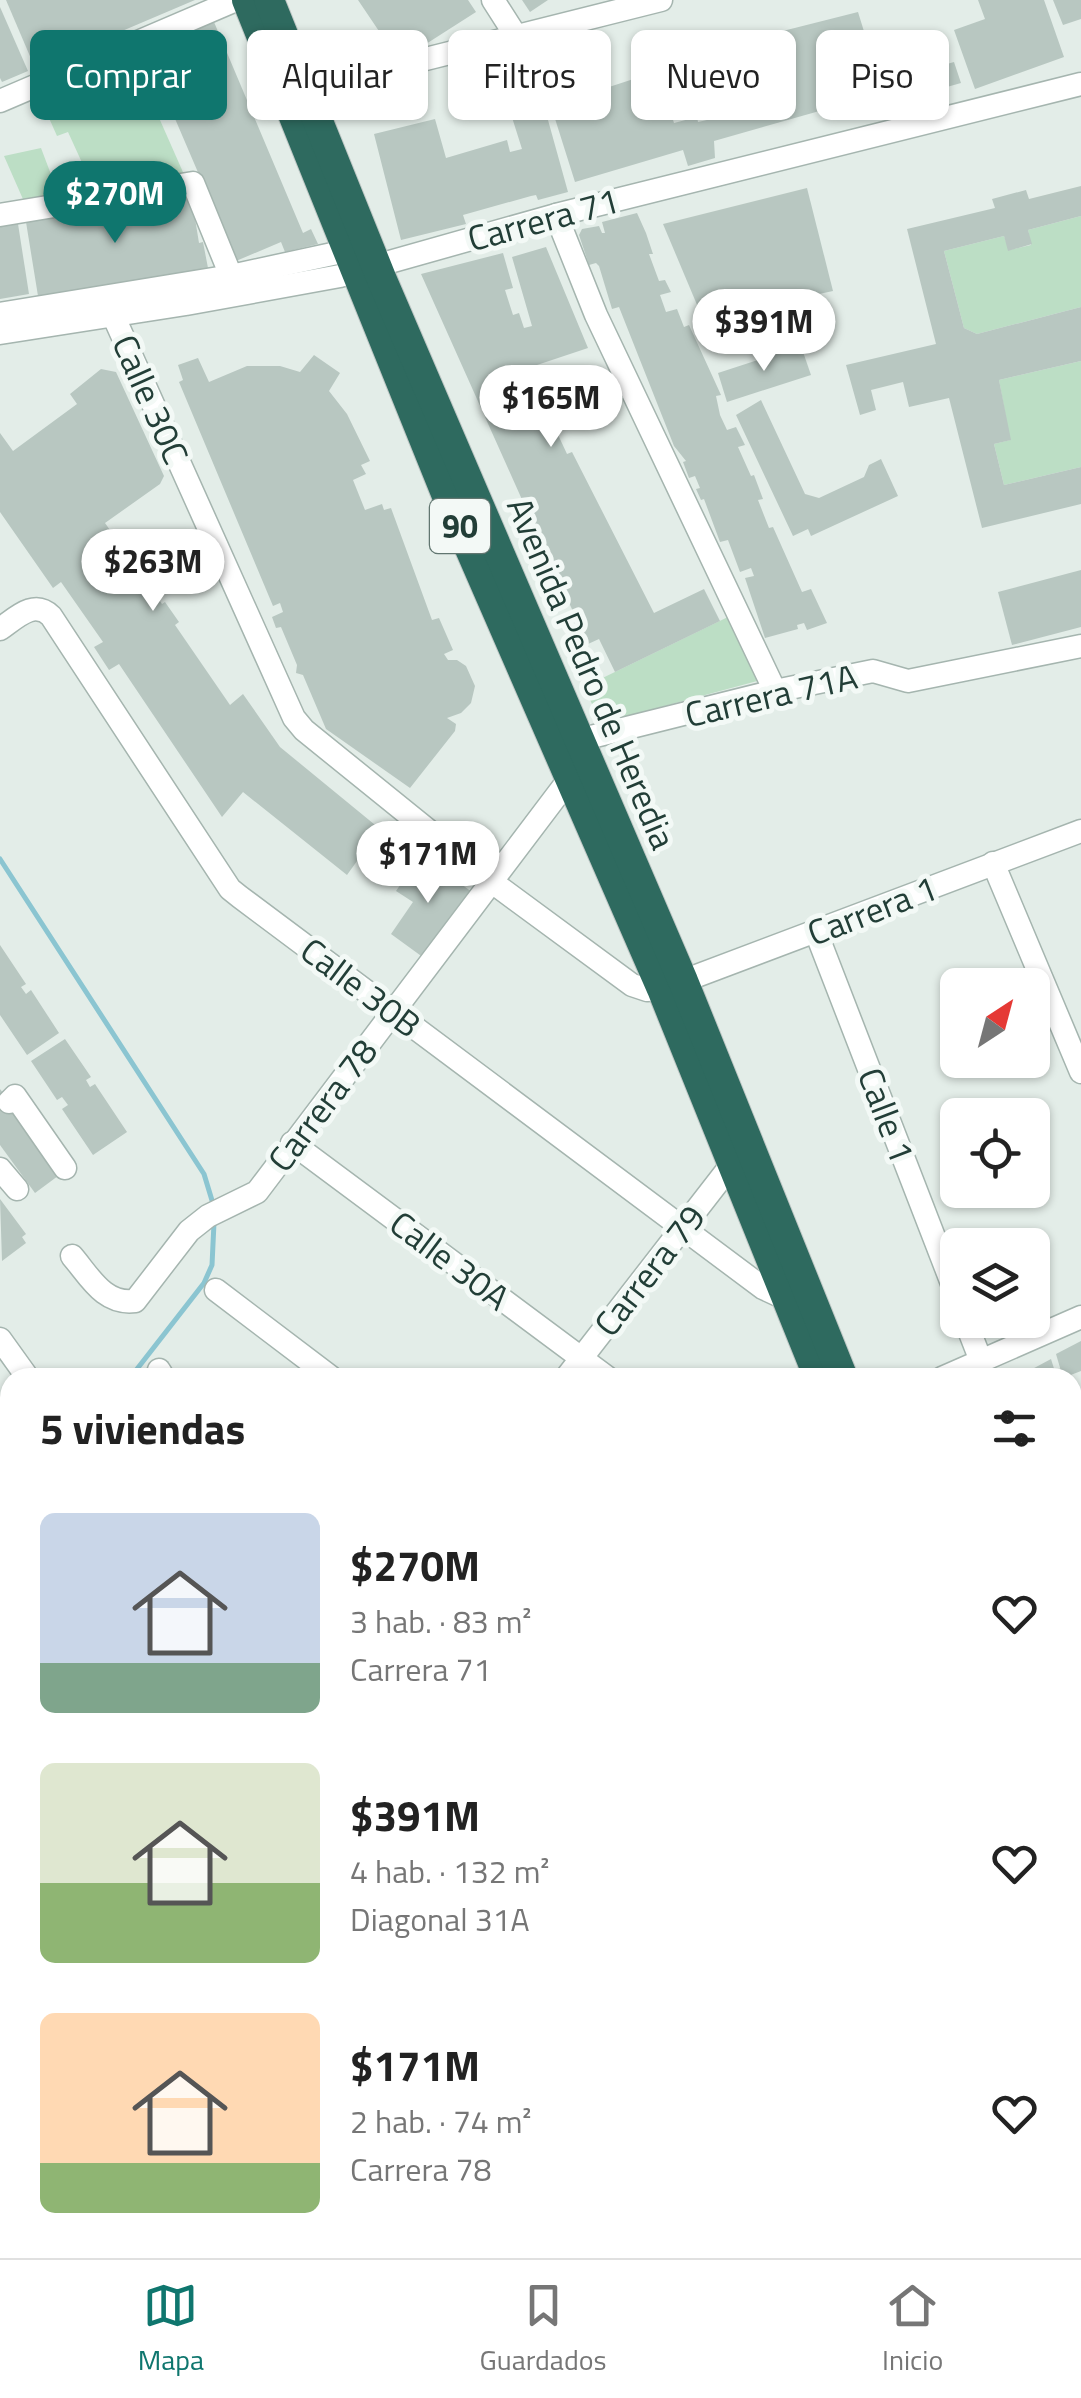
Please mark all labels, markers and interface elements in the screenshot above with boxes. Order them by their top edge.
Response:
chip: Comprar [30,30,227,120]
chip: Alquilar [247,30,428,120]
chip: Filtros [448,30,611,120]
chip: Nuevo [631,30,796,120]
chip: Piso [816,30,949,120]
pin: $270M [45,161,185,246]
text: $270M [65,169,165,217]
street label: Carrera 71 [461,173,625,265]
pin: $391M [694,289,834,374]
text: $391M [714,297,814,345]
street label: Calle 30C [99,326,203,472]
pin: $165M [481,365,621,450]
text: $165M [501,373,601,421]
street label: Avenida Pedro de Heredia [493,489,691,857]
road number: 90 [430,499,490,553]
pin: $263M [83,529,223,614]
text: $263M [103,537,203,585]
street label: Carrera 71A [679,649,863,741]
pin: $171M [358,821,498,906]
text: $171M [378,829,478,877]
street label: Carrera 1 [799,861,945,959]
street label: Calle 30B [289,924,433,1050]
north arrow [940,968,1050,1078]
map controls [940,968,1050,1338]
street label: Carrera 78 [254,1027,390,1183]
street label: Calle 1 [844,1060,930,1170]
button: locate [940,1098,1050,1208]
street label: Carrera 79 [580,1192,718,1348]
street label: Calle 30A [379,1197,522,1323]
button: layers [940,1228,1050,1338]
text: 5 viviendas [40,1396,245,1460]
icon: filters [987,1401,1042,1456]
text: $270M [350,1533,480,1597]
icon: home [120,1553,240,1673]
icon: heart [987,1586,1042,1641]
text: 3 hab. · 83 m² [350,1597,532,1645]
text: Carrera 71 [350,1645,491,1693]
text: $391M [350,1783,480,1847]
icon: home [120,1803,240,1923]
icon: heart [987,1836,1042,1891]
text: 4 hab. · 132 m² [350,1847,549,1895]
text: Diagonal 31A [350,1895,530,1943]
text: $171M [350,2033,480,2097]
icon: home [120,2053,240,2173]
icon: heart [987,2086,1042,2141]
text: 2 hab. · 74 m² [350,2097,532,2145]
text: Carrera 78 [350,2145,491,2193]
tab: Mapa [138,2278,204,2381]
tab: Guardados [480,2278,607,2381]
tab: Inicio [882,2278,943,2381]

